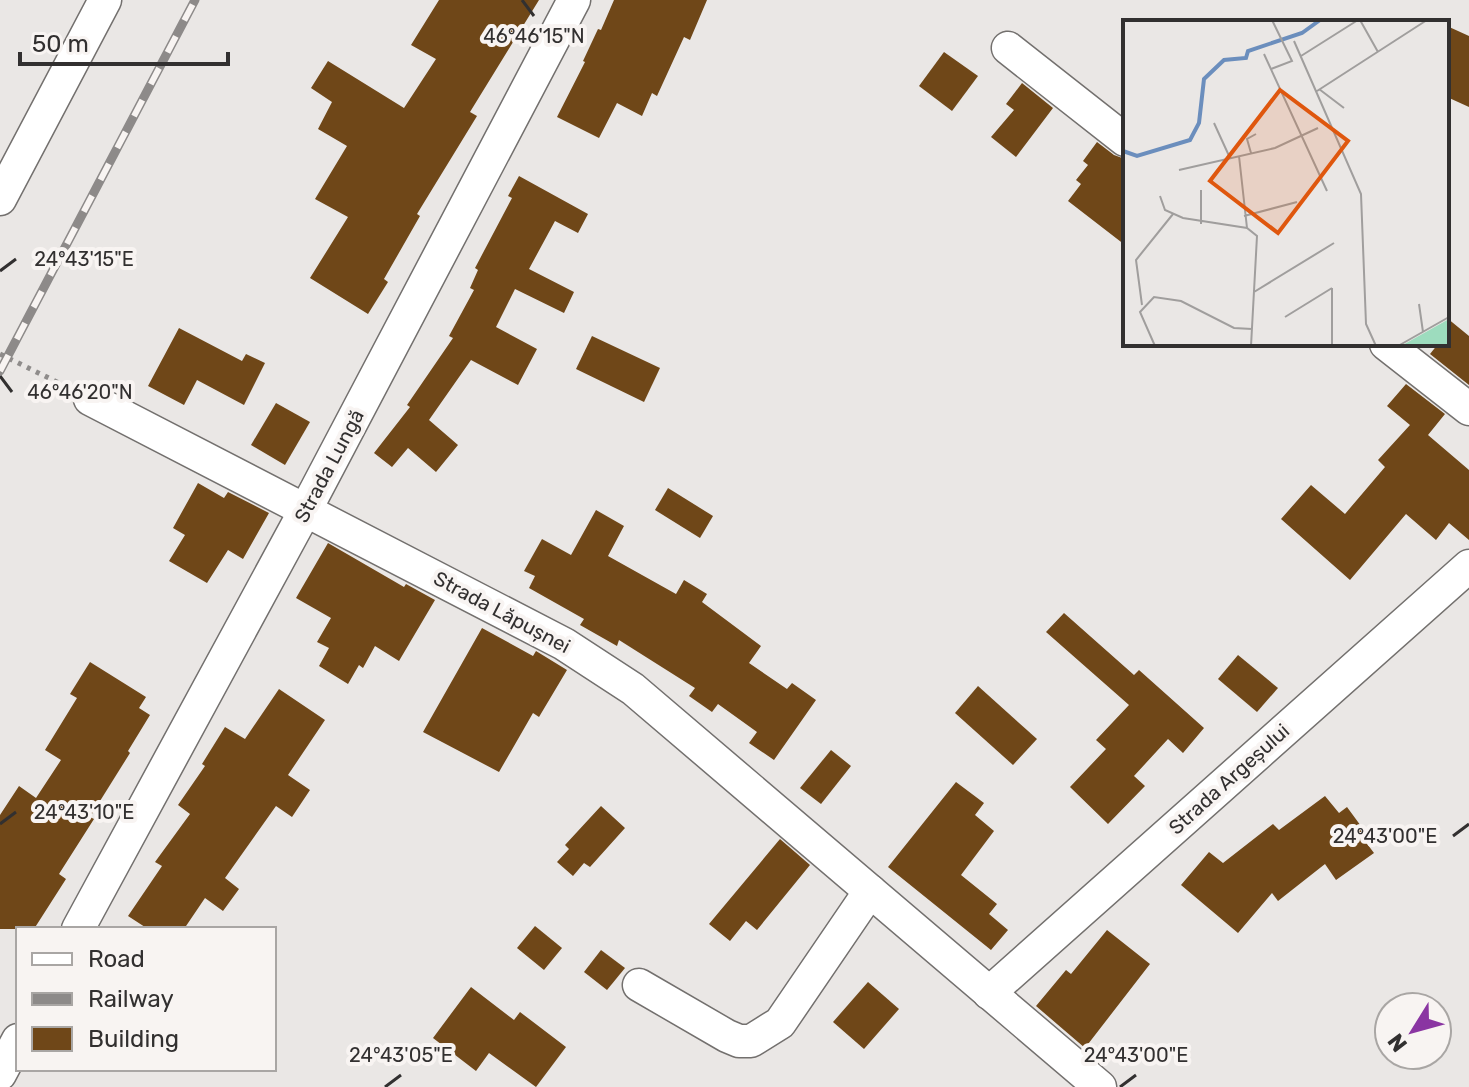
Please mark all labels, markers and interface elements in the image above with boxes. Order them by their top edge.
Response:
scale bar [20,16,228,66]
inset map [1123,20,1449,346]
text: 46°46'15"N [483,24,585,48]
text: 50 m [32,30,89,58]
text: 24°43'15"E [34,247,134,271]
text: 46°46'20"N [27,380,133,404]
street label: Strada Lungă [289,405,369,527]
street label: Strada Lăpușnei [430,566,574,658]
street label: Strada Argeșului [1164,719,1294,839]
text: 24°43'10"E [34,800,134,824]
text: 24°43'00"E [1333,824,1437,848]
legend [16,927,276,1071]
text: Road [88,945,145,973]
text: Railway [88,985,174,1013]
north arrow [1373,991,1453,1071]
text: Building [88,1025,179,1053]
text: N [1382,1028,1413,1057]
text: 24°43'05"E [349,1043,453,1067]
text: 24°43'00"E [1084,1043,1188,1067]

